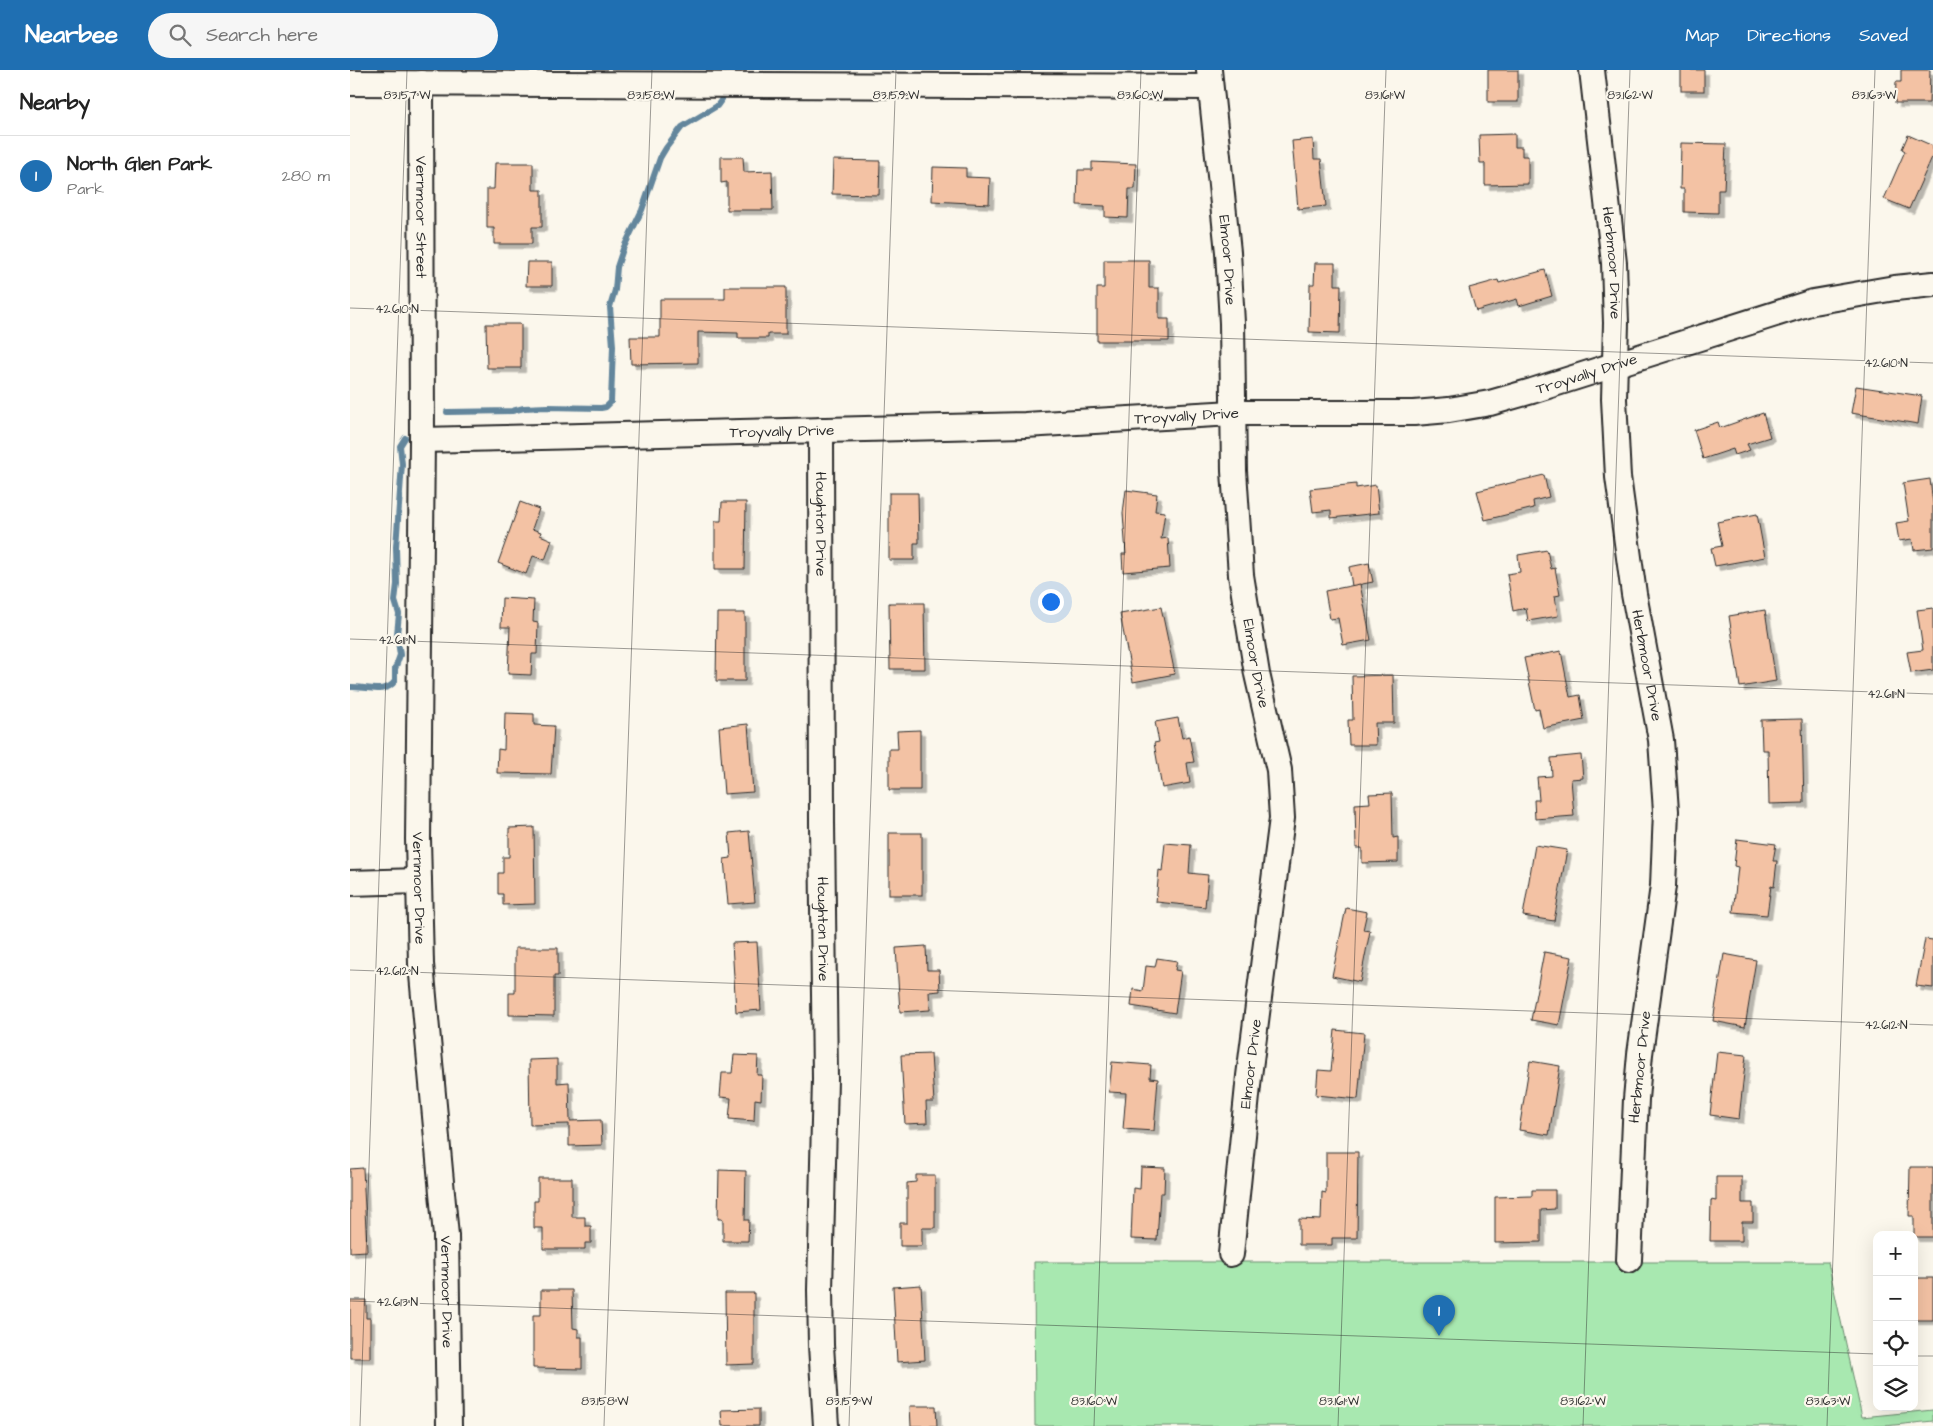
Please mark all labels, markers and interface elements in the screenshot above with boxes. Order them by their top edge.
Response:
search box [148,13,498,58]
text: Nearbee [25,18,118,52]
icon: search [166,21,194,49]
text: Search here [206,22,318,49]
text: Map [1685,23,1719,48]
text: Directions [1747,23,1831,48]
text: Saved [1859,23,1908,48]
text: 83.157°W [384,87,431,104]
text: 83.158°W [627,87,675,104]
text: 83.159°W [873,87,920,104]
text: 83.160°W [1117,87,1164,104]
text: 83.161°W [1365,87,1406,104]
text: 83.162°W [1607,87,1653,104]
text: 83.163°W [1852,87,1897,104]
text: Nearby [20,88,90,117]
text: North Glen Park [67,151,212,178]
street label: Vernmoor Street [411,156,432,278]
text: 1 [35,165,37,187]
text: 280 m [282,165,330,187]
text: Park [67,178,104,200]
street label: Herbmoor Drive [1597,205,1626,320]
street label: Elmoor Drive [1214,214,1241,306]
text: 42.610°N [375,301,419,318]
street label: Troyvally Drive [1533,348,1640,400]
text: 42.610°N [1864,355,1908,372]
street label: Troyvally Drive [1134,403,1239,429]
street label: Troyvally Drive [729,419,835,443]
street label: Houghton Drive [810,472,832,576]
your location [1038,589,1064,615]
street label: Herbmoor Drive [1627,608,1668,723]
street label: Elmoor Drive [1238,617,1275,710]
text: 42.611°N [378,632,416,649]
text: 42.611°N [1867,686,1905,703]
street label: Vernmoor Drive [407,832,431,944]
street label: Houghton Drive [811,877,834,981]
text: 42.612°N [376,963,419,980]
street label: Herbmoor Drive [1624,1010,1656,1124]
text: 42.612°N [1865,1017,1908,1034]
street label: Elmoor Drive [1235,1018,1267,1110]
map controls [1873,1231,1918,1411]
button: + [1873,1231,1918,1276]
street label: Vernmoor Drive [435,1235,458,1348]
button: − [1873,1276,1918,1321]
text: 42.613°N [376,1294,419,1311]
pin: 1 [1423,1295,1455,1336]
button: locate [1873,1321,1918,1366]
button: layers [1873,1366,1918,1411]
text: 83.158°W [581,1393,629,1410]
text: 83.159°W [826,1393,873,1410]
text: 83.160°W [1071,1393,1118,1410]
text: 83.161°W [1319,1393,1360,1410]
text: 83.162°W [1560,1393,1606,1410]
text: 83.163°W [1806,1393,1851,1410]

